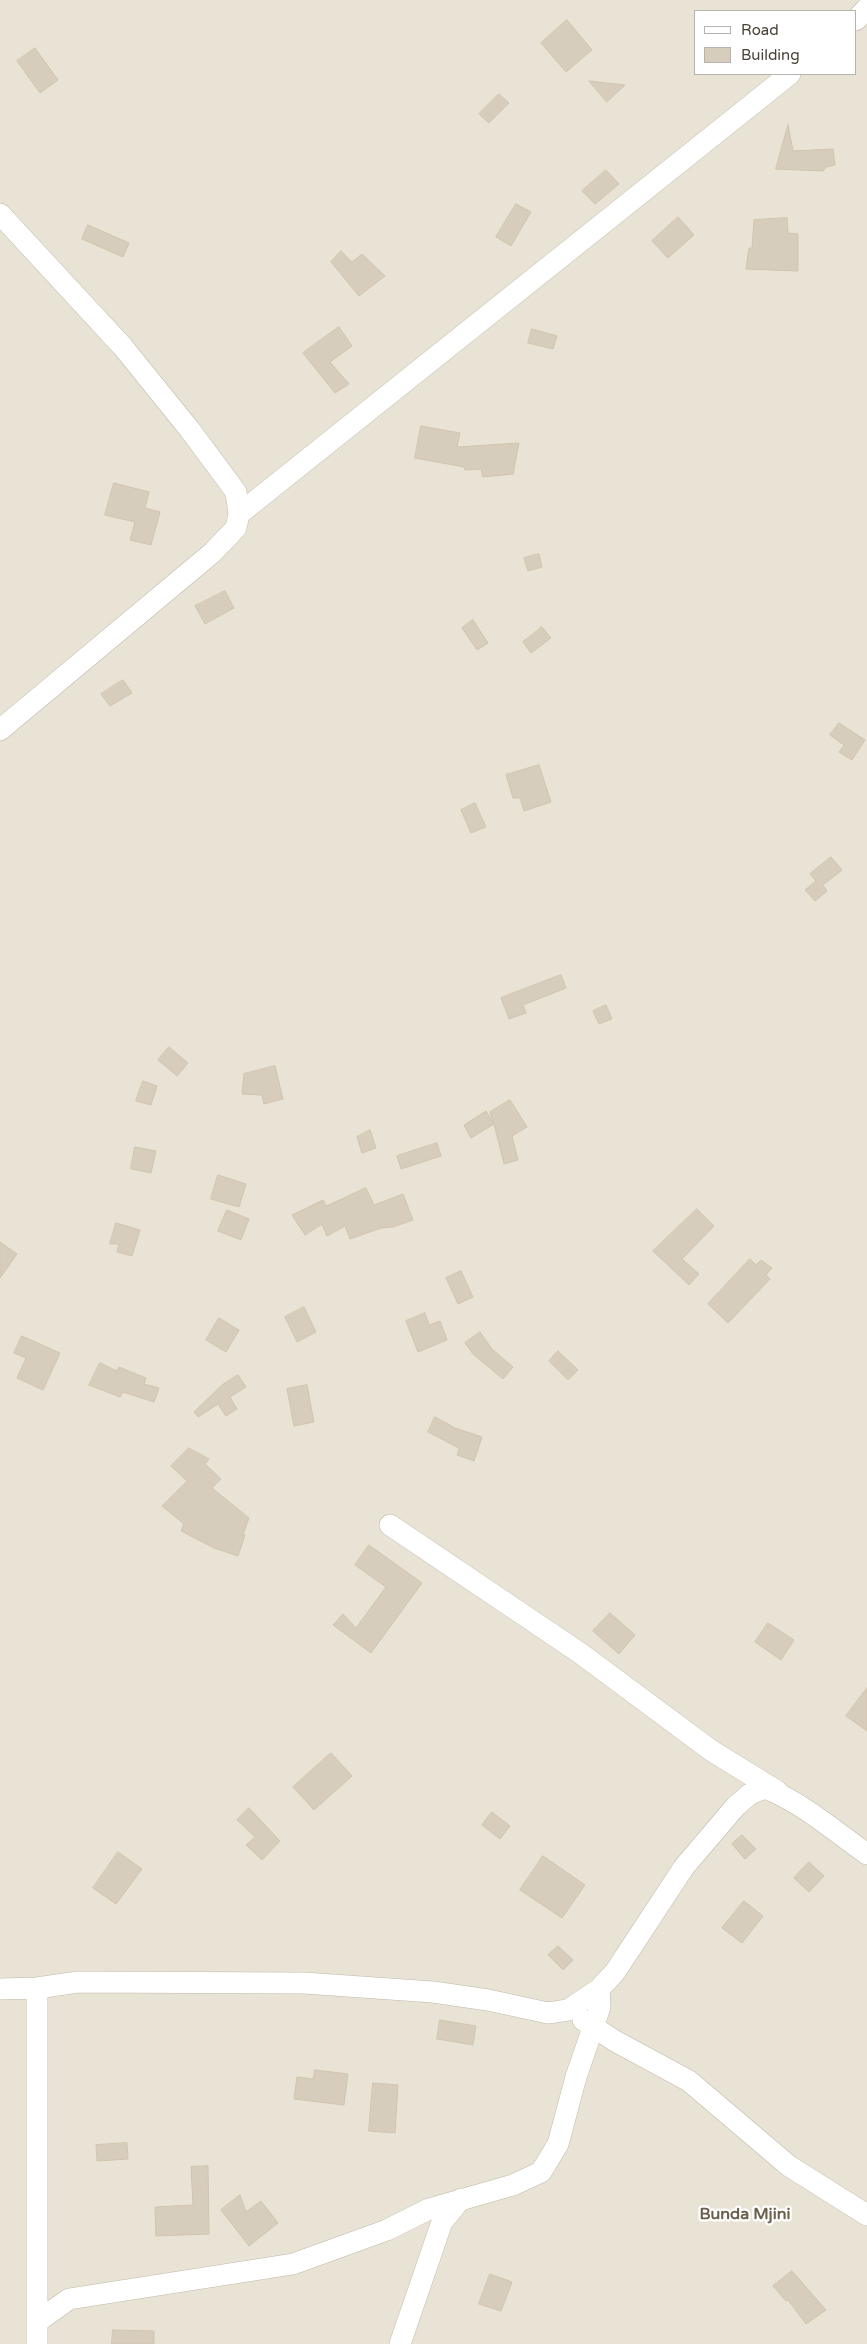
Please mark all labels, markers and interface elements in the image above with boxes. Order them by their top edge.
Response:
legend [694,10,857,75]
text: Road [741,21,779,39]
text: Building [741,46,800,64]
district label: Bunda Mjini [700,2205,790,2225]

